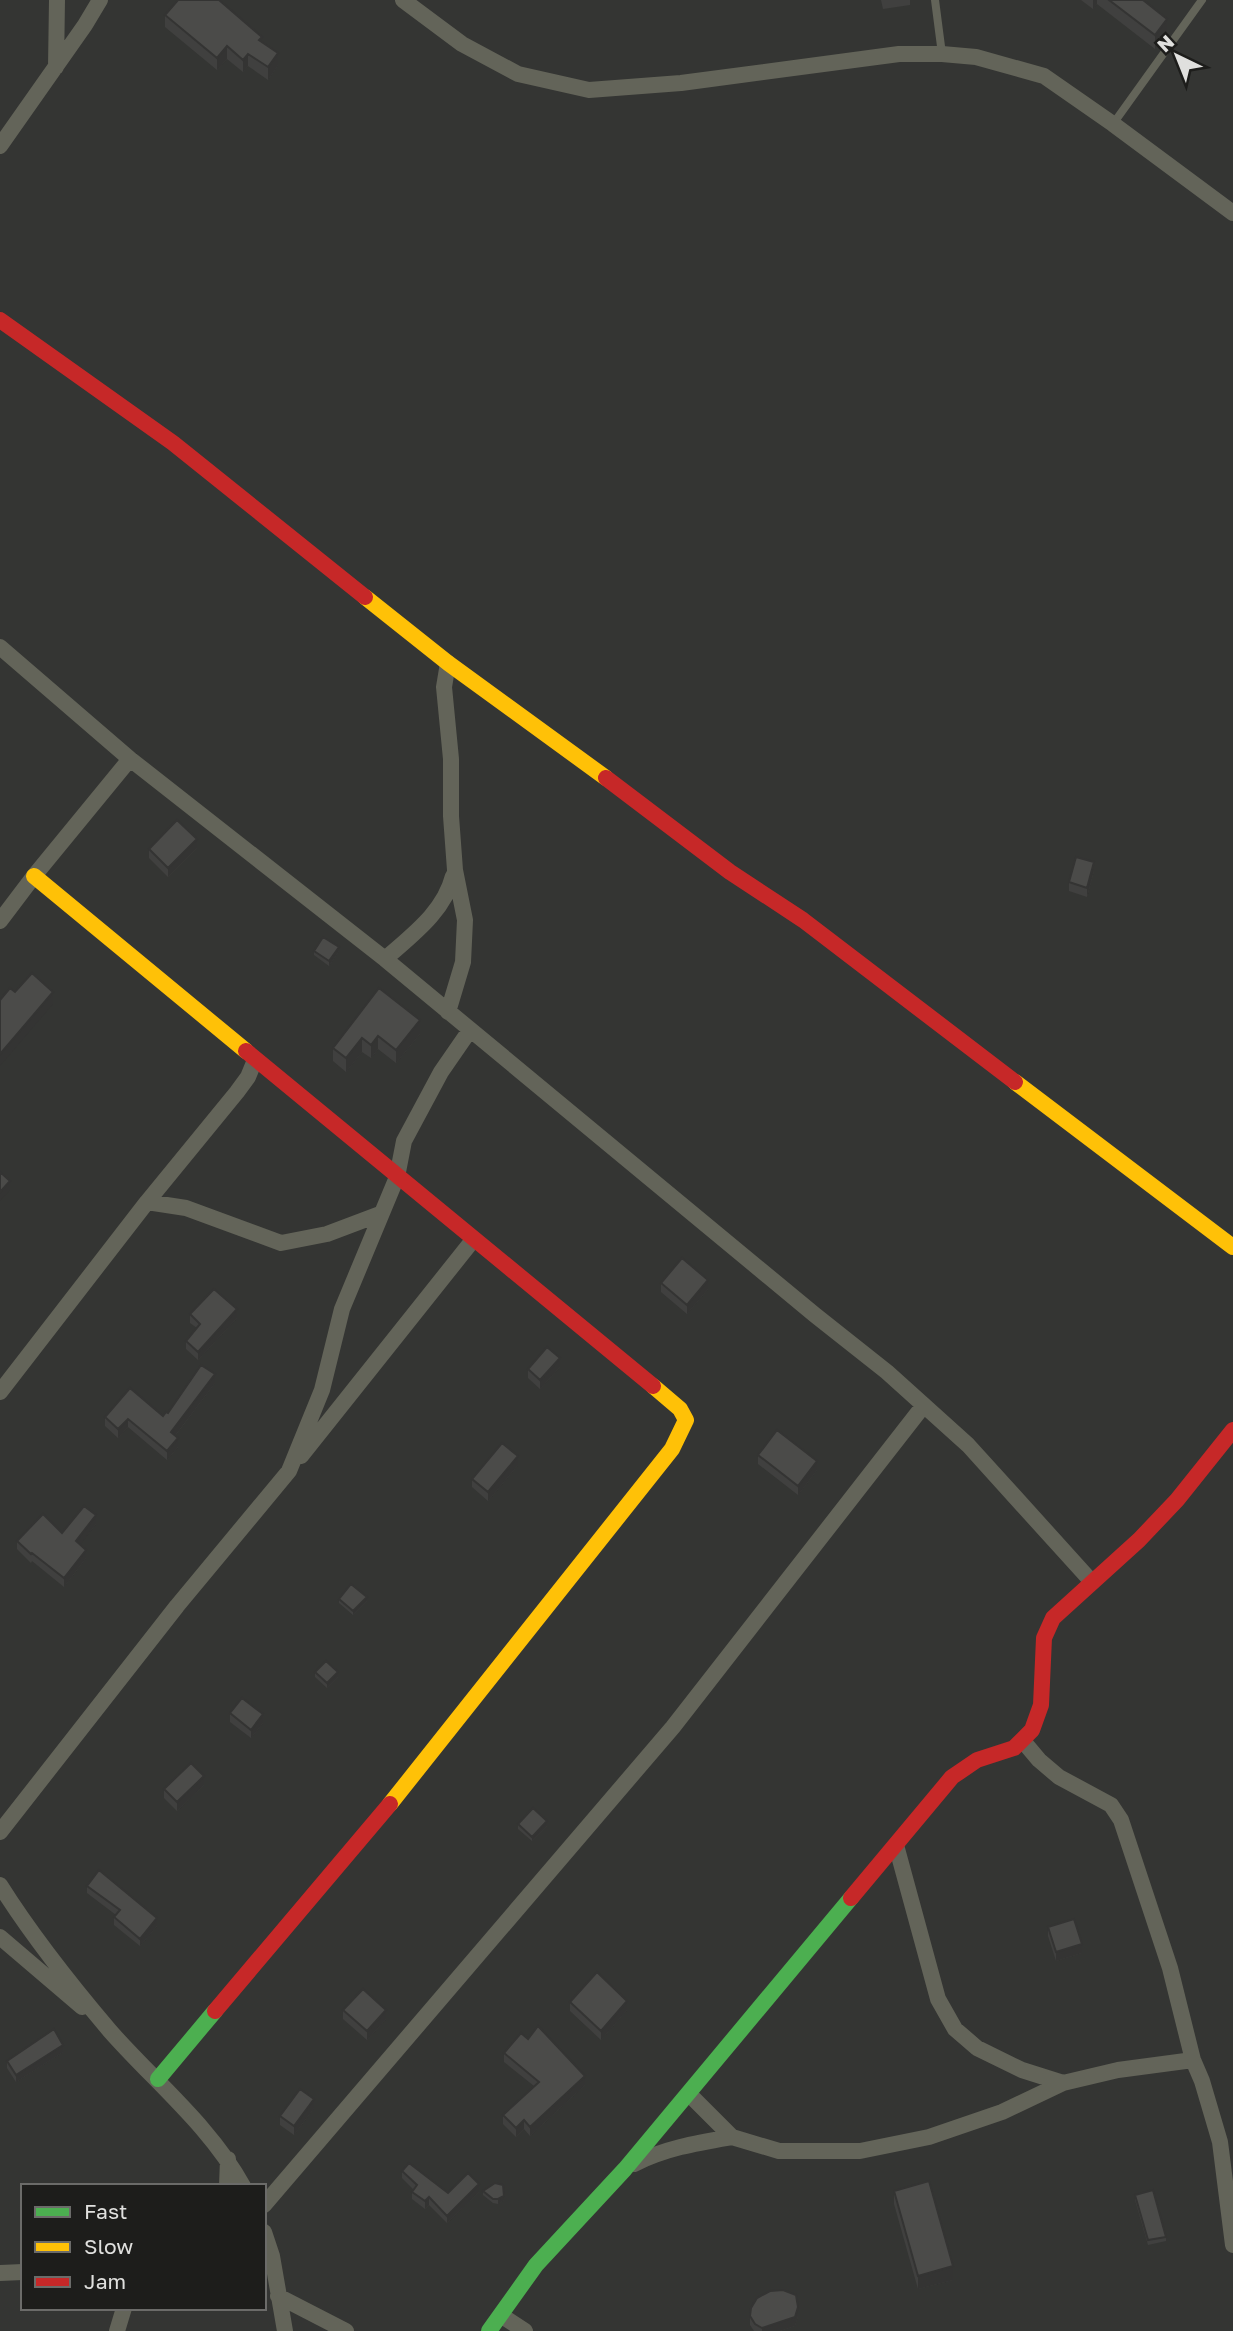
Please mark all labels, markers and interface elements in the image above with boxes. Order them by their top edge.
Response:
north arrow [1142,21,1212,91]
text: N [1152,30,1178,57]
legend [21,2184,266,2310]
text: Fast [84,2198,127,2224]
text: Slow [84,2233,133,2259]
text: Jam [84,2268,126,2294]

